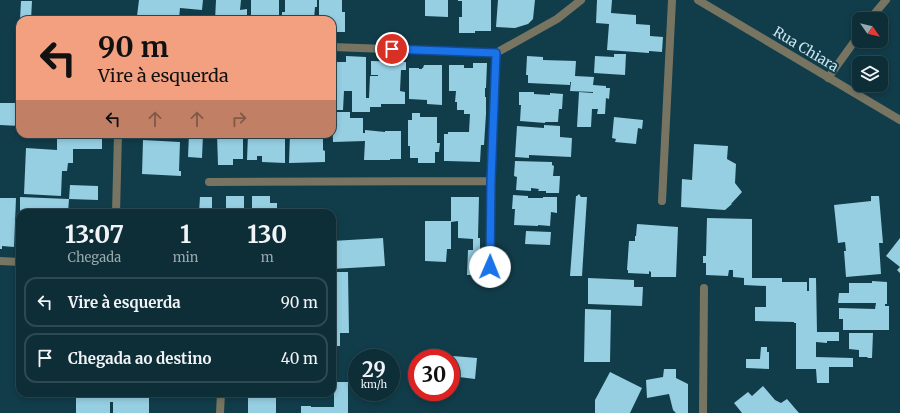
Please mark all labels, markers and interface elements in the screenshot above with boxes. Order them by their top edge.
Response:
north arrow [852,12,888,48]
map controls [852,12,888,92]
street label: Rua Chiara [770,22,842,76]
text: 90 m [98,29,169,65]
icon: left [32,32,84,84]
pin [375,32,409,66]
icon: arrive [381,38,403,60]
button: layers [852,56,888,92]
text: Vire à esquerda [98,64,229,87]
icon: left [102,108,124,130]
icon: ahead [144,108,166,130]
icon: ahead [186,108,208,130]
icon: right [228,108,250,130]
text: 13:07 [65,219,124,250]
text: 1 [180,219,191,250]
text: 130 [247,219,287,250]
position arrow [469,246,511,288]
text: Chegada [68,249,121,266]
text: min [173,249,198,266]
text: m [261,249,274,266]
icon: left [34,291,56,313]
text: Vire à esquerda [68,293,181,312]
text: 90 m [281,293,318,312]
icon: arrive [34,347,56,369]
text: Chegada ao destino [68,349,211,368]
text: 40 m [281,349,318,368]
speed limit sign: 30 [408,349,460,401]
text: 29 [362,357,386,382]
text: km/h [361,378,387,391]

